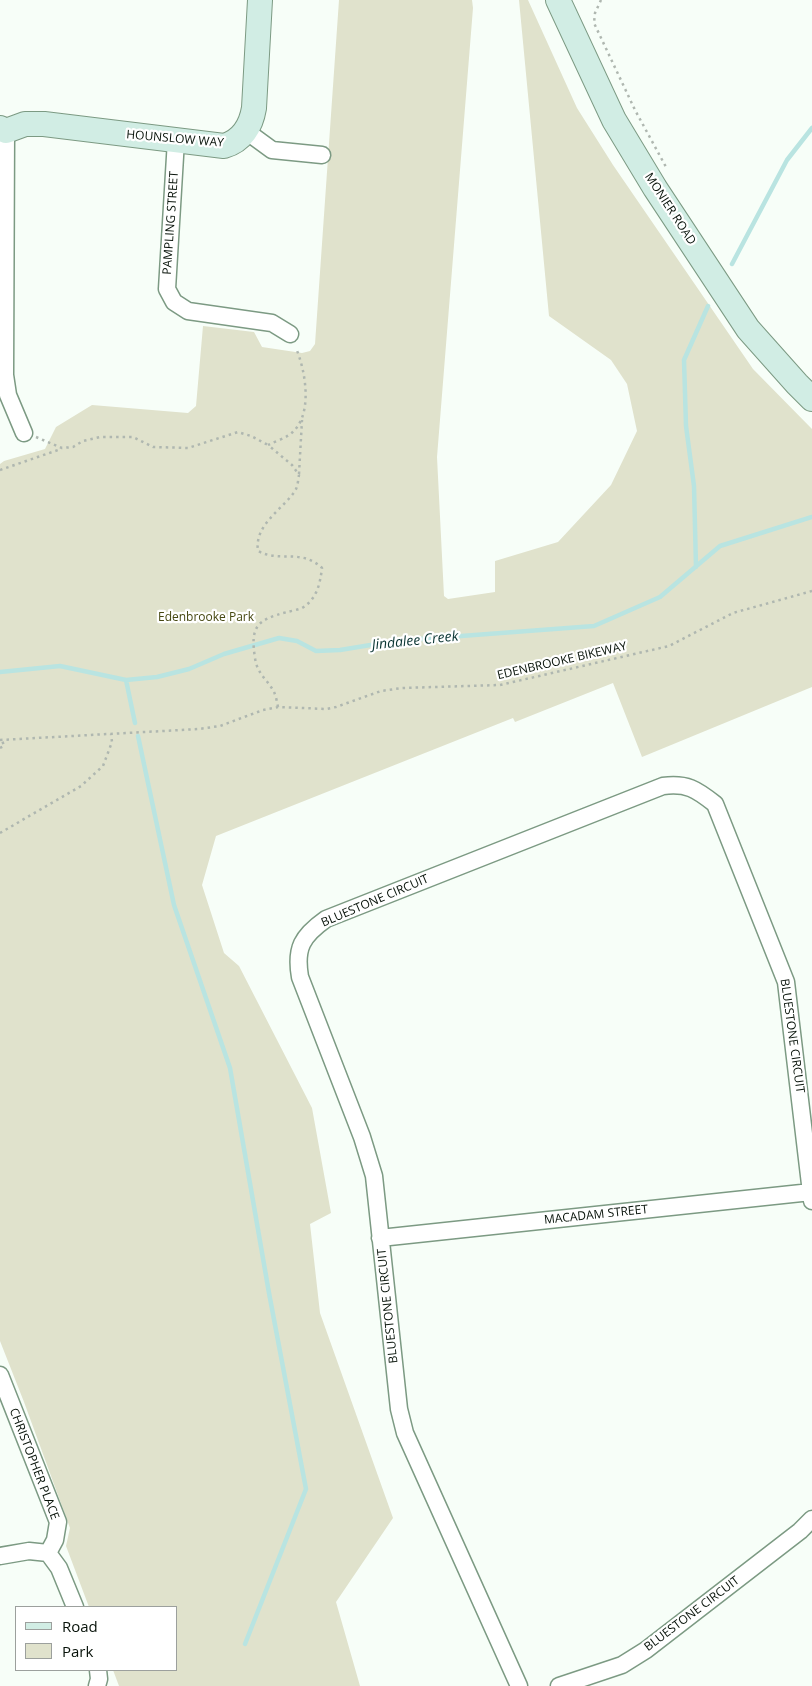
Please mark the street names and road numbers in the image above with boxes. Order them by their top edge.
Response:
street label: HOUNSLOW WAY [126,128,224,150]
street label: MONIER ROAD [641,170,699,248]
street label: PAMPLING STREET [160,171,182,275]
street label: EDENBROOKE BIKEWAY [496,639,628,683]
street label: BLUESTONE CIRCUIT [319,872,431,930]
street label: BLUESTONE CIRCUIT [777,978,807,1094]
street label: MACADAM STREET [543,1202,649,1228]
street label: BLUESTONE CIRCUIT [375,1248,401,1364]
street label: CHRISTOPHER PLACE [6,1406,62,1522]
street label: BLUESTONE CIRCUIT [642,1574,742,1654]

